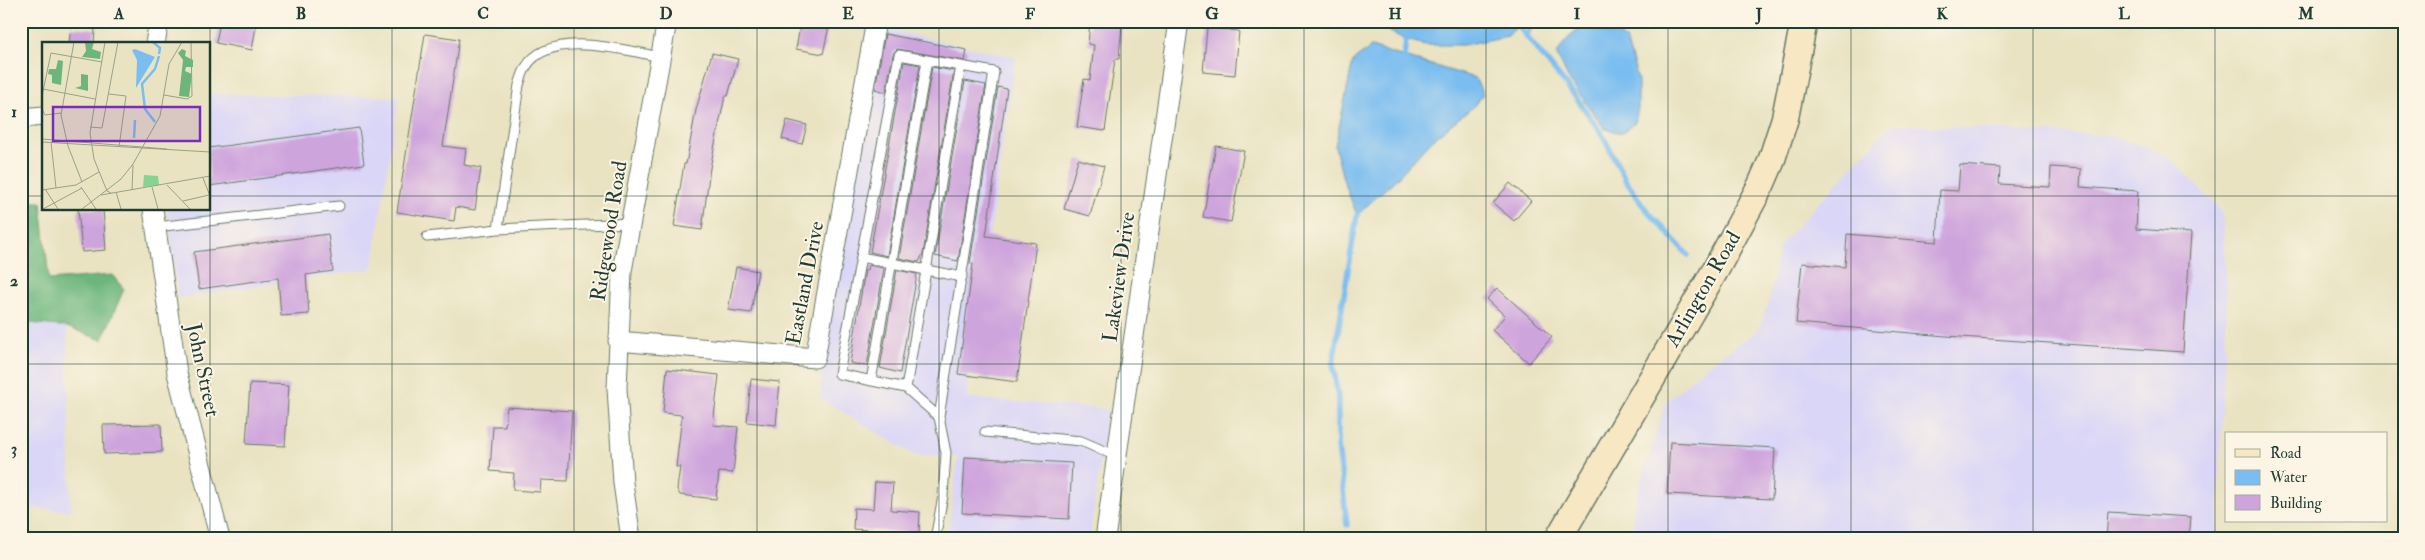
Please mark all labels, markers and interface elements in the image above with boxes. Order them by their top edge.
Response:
text: A [113,4,125,24]
text: B [296,4,306,24]
text: C [477,4,489,24]
text: D [659,4,673,24]
text: E [842,4,854,24]
text: F [1025,4,1035,24]
text: G [1205,4,1219,24]
text: H [1388,4,1402,24]
text: I [1574,4,1581,24]
text: J [1755,4,1763,25]
text: K [1936,4,1948,24]
text: L [2118,4,2130,24]
text: M [2297,4,2314,24]
inset map [42,42,210,210]
text: 1 [11,102,17,122]
street label: Ridgewood Road [585,158,634,303]
street label: Lakeview Drive [1097,210,1142,344]
street label: Eastland Drive [780,219,830,347]
street label: Arlington Road [1659,226,1747,353]
text: 2 [10,271,18,291]
street label: John Street [180,320,226,419]
legend [2225,432,2388,522]
text: 3 [11,439,17,459]
text: Road [2270,444,2302,463]
text: Water [2269,468,2307,487]
text: Building [2270,494,2322,513]

